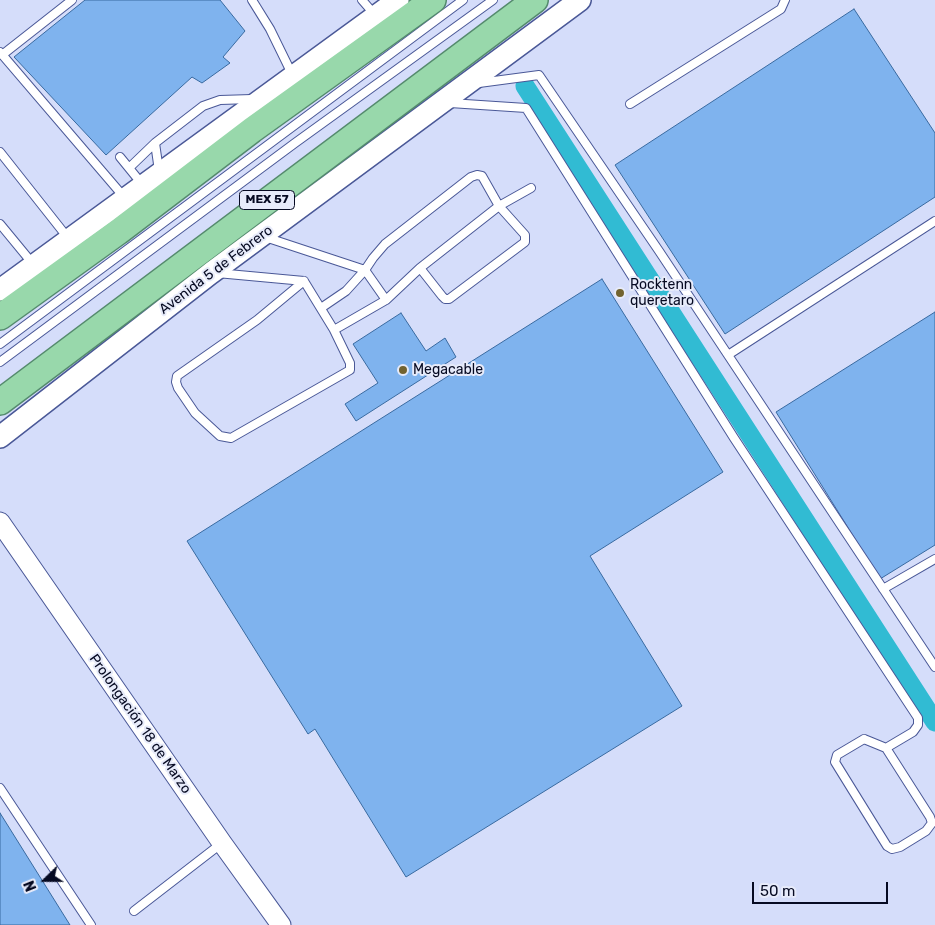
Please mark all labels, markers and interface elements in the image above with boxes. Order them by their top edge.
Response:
road number: MEX 57 [240,190,294,210]
street label: Avenida 5 de Febrero [156,222,276,318]
place label: Rocktenn queretaro [630,277,694,310]
marker: Rocktenn queretaro [614,287,626,299]
place label: Megacable [413,362,483,378]
marker: Megacable [397,364,409,376]
street label: Prolongación 18 de Marzo [85,651,195,797]
north arrow [20,855,70,905]
scale bar [755,872,891,904]
text: N [21,878,40,894]
text: 50 m [760,882,795,900]

